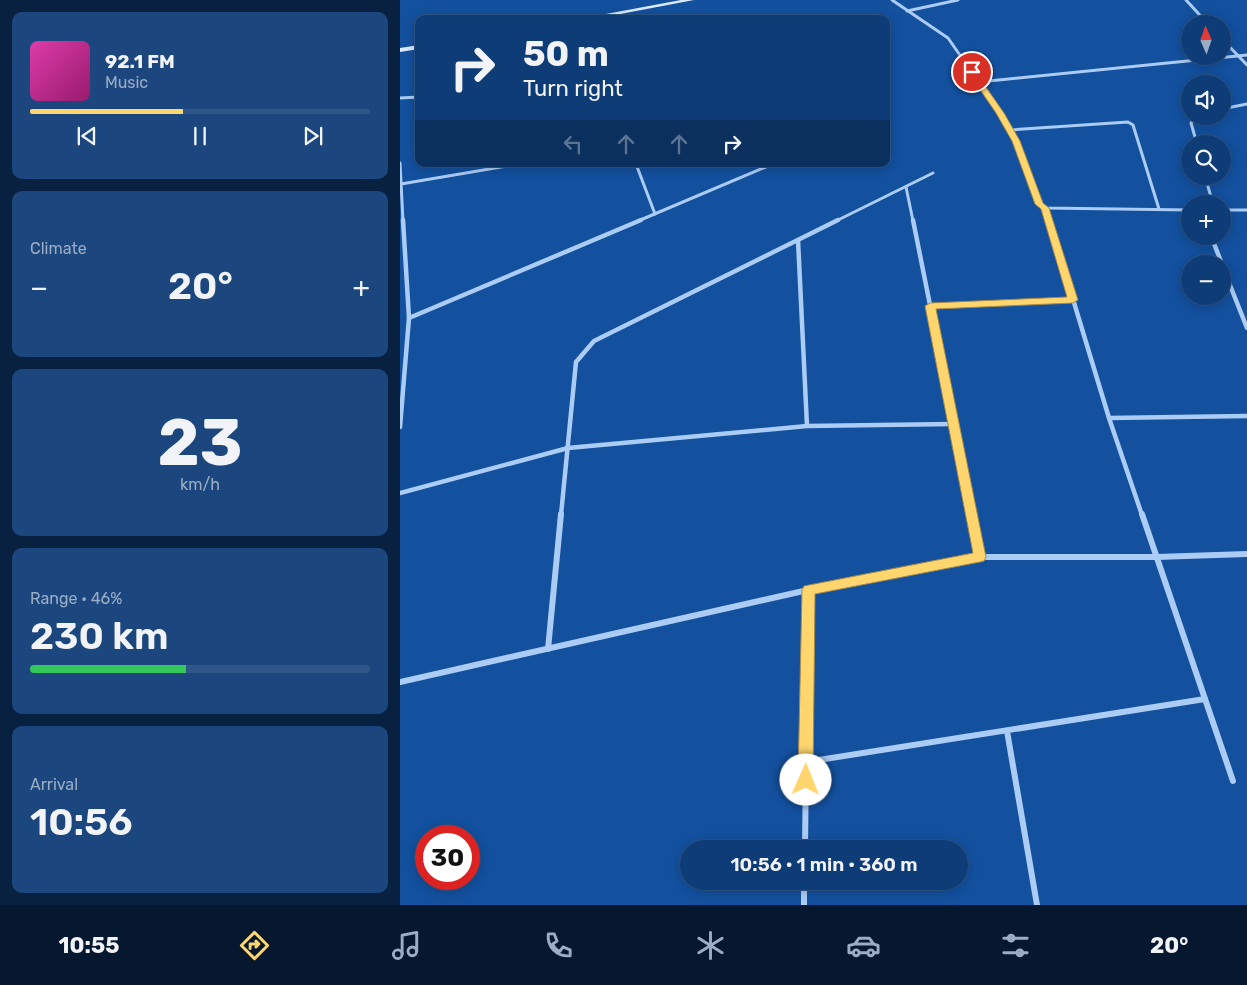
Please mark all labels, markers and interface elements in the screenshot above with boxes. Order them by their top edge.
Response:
north arrow [1181,15,1231,65]
map controls [1181,15,1231,305]
text: 50 m [523,33,609,75]
icon: right [440,35,505,100]
text: 92.1 FM [105,50,175,73]
pin [951,51,993,93]
icon: arrive [958,58,986,86]
text: Music [105,73,148,92]
text: Turn right [523,75,623,102]
button: sound [1181,75,1231,125]
icon: previous [73,122,101,150]
icon: pause [186,122,214,150]
icon: next [299,122,327,150]
icon: left [559,130,587,158]
icon: ahead [612,130,640,158]
icon: ahead [665,130,693,158]
icon: right [718,130,746,158]
button: search [1181,135,1231,185]
button: + [1181,195,1231,245]
text: Climate [30,239,87,258]
button: − [1181,255,1231,305]
text: 20° [168,263,233,309]
text: − [30,271,48,304]
text: + [353,271,370,304]
text: 23 [157,404,243,481]
text: km/h [180,475,220,494]
text: Range · 46% [30,589,122,608]
text: 230 km [30,613,168,659]
position arrow [779,753,831,805]
text: Arrival [30,775,78,794]
text: 10:56 [30,799,133,845]
speed limit sign: 30 [415,825,480,890]
text: 10:56 · 1 min · 360 m [731,853,917,876]
icon: directions [237,928,272,963]
icon: music [389,928,424,963]
icon: phone [541,928,576,963]
icon: climate [693,928,728,963]
icon: car [846,928,881,963]
icon: filters [998,928,1033,963]
text: 10:55 [59,932,119,959]
text: 20° [1150,932,1188,959]

